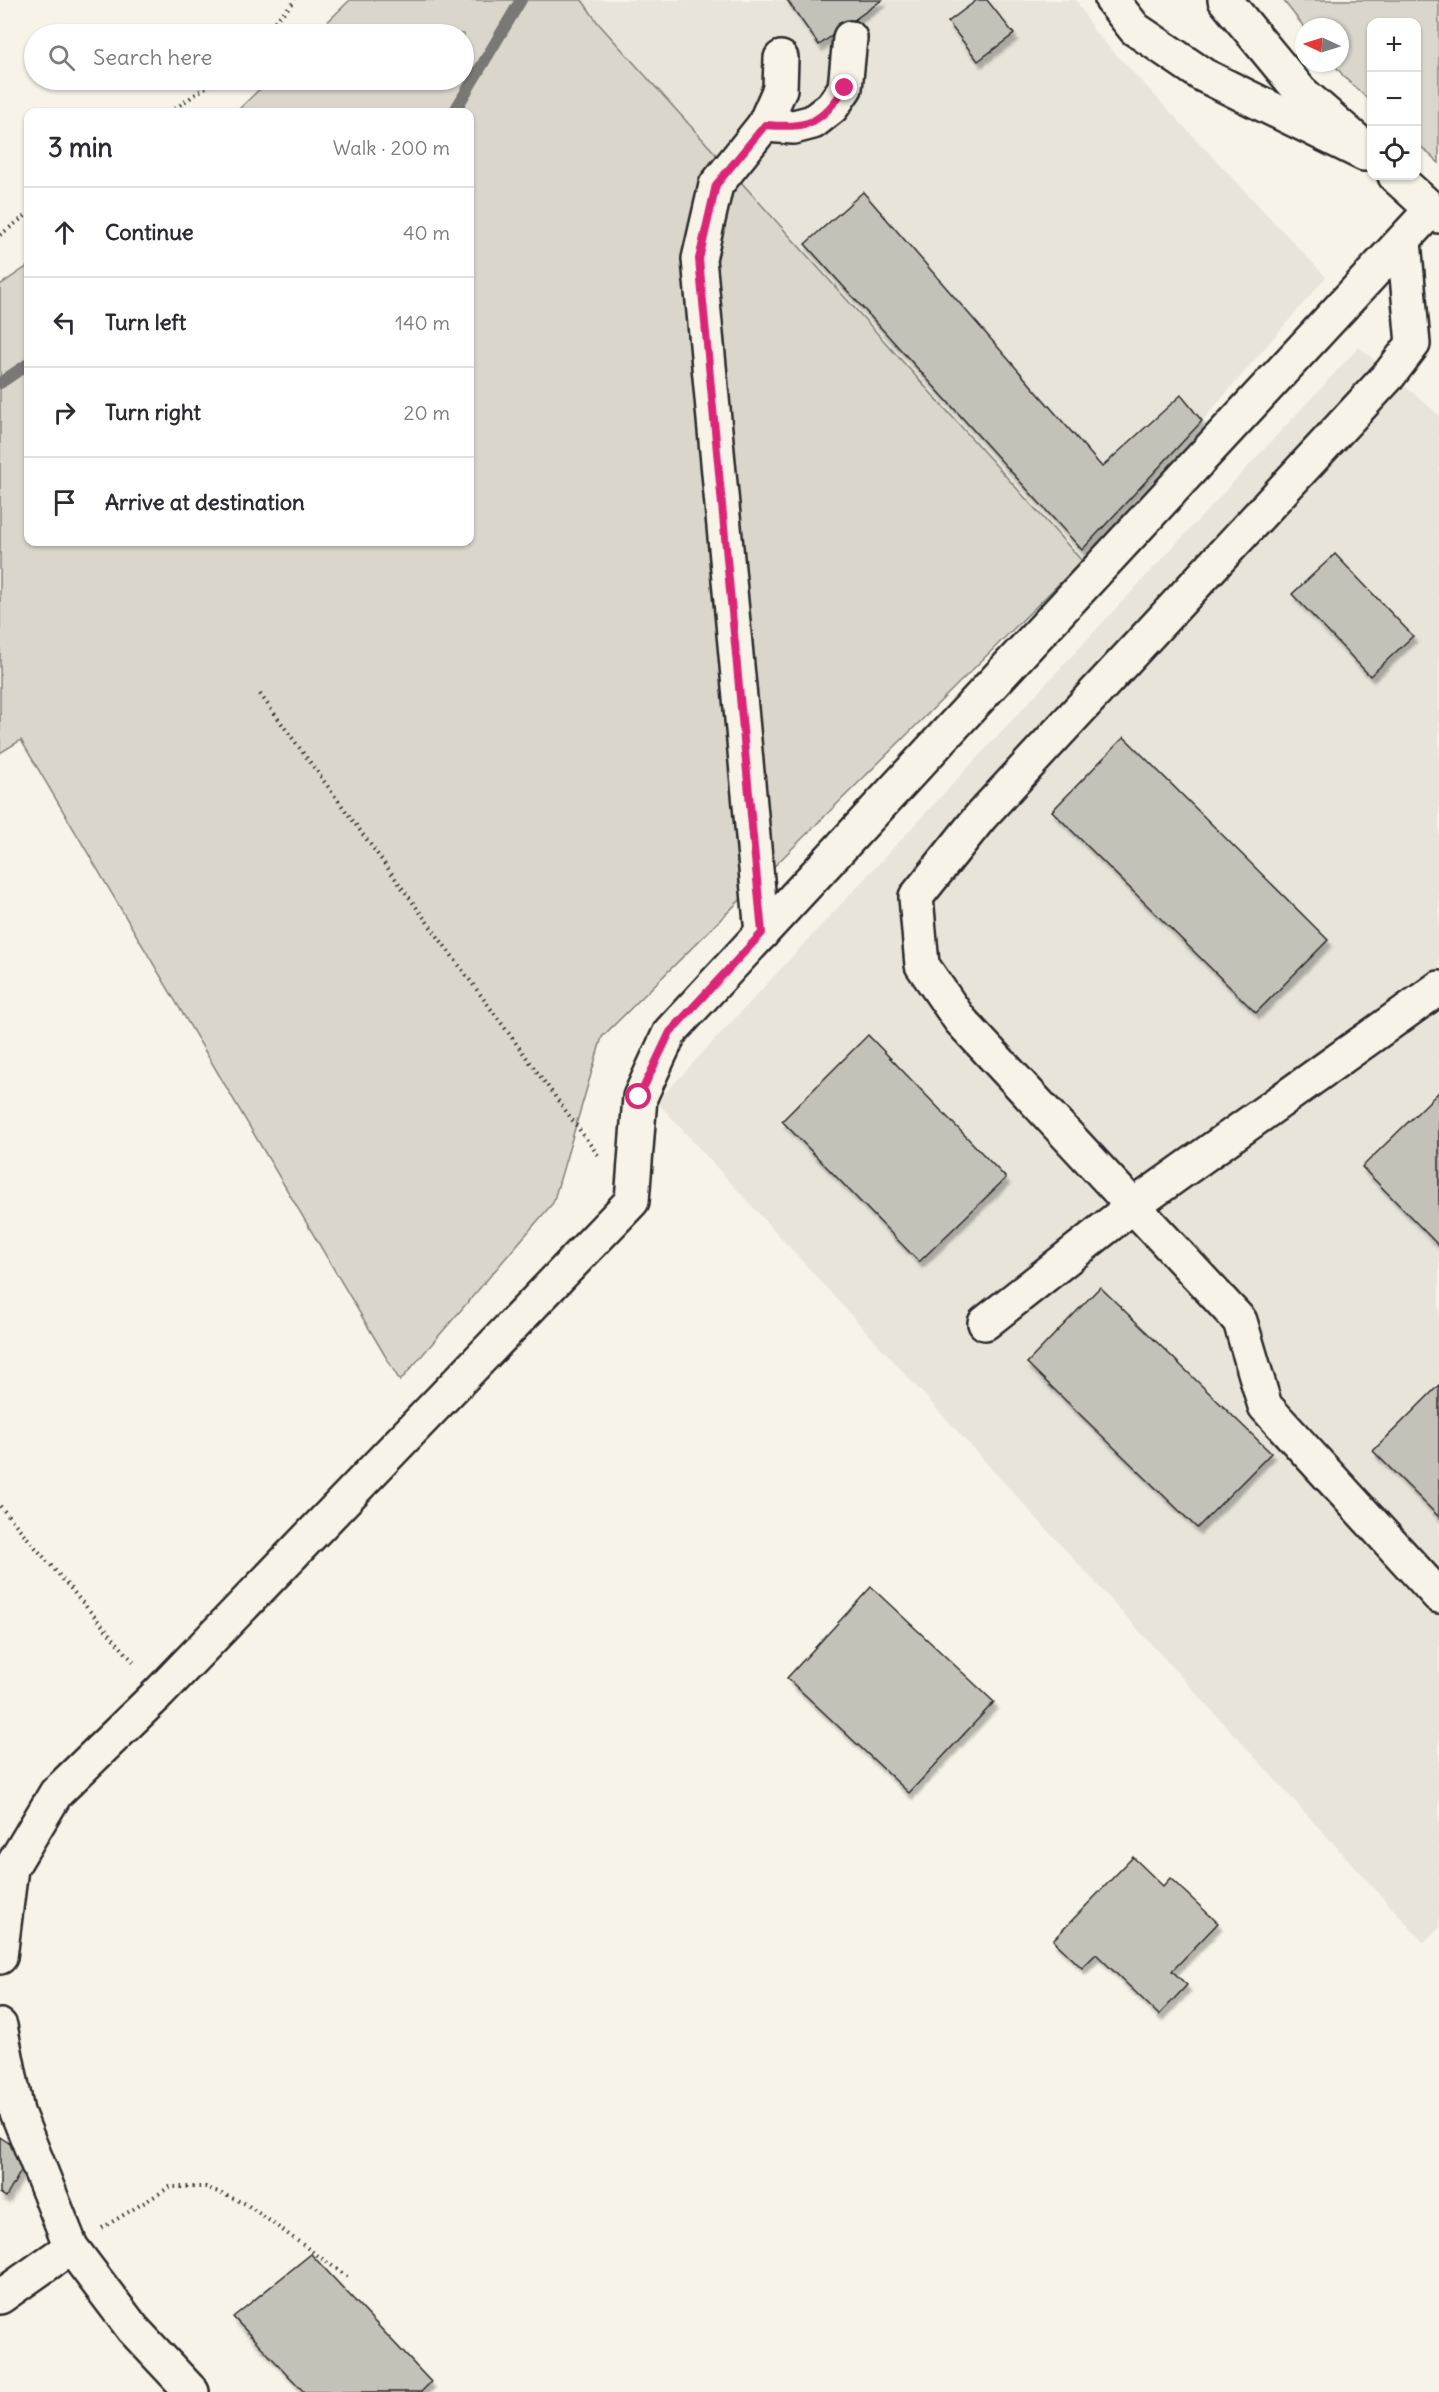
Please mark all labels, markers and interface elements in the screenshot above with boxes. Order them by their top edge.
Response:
north arrow [1295,18,1349,72]
map controls [1367,18,1421,180]
button: + [1367,18,1421,72]
search box [24,24,474,90]
icon: search [45,41,78,74]
text: Search here [93,43,212,71]
button: − [1367,72,1421,126]
route end [831,74,857,100]
button: locate [1367,126,1421,180]
text: 3 min [48,131,113,164]
text: Walk · 200 m [333,135,450,160]
icon: ahead [48,216,81,249]
text: Continue [105,218,194,246]
text: 40 m [403,220,450,245]
icon: left [48,306,81,339]
text: Turn left [105,308,186,336]
text: 140 m [395,310,450,335]
icon: right [48,396,81,429]
text: Turn right [105,398,201,426]
text: 20 m [404,400,450,425]
icon: arrive [48,486,81,519]
text: Arrive at destination [105,488,305,516]
route start [625,1083,651,1109]

